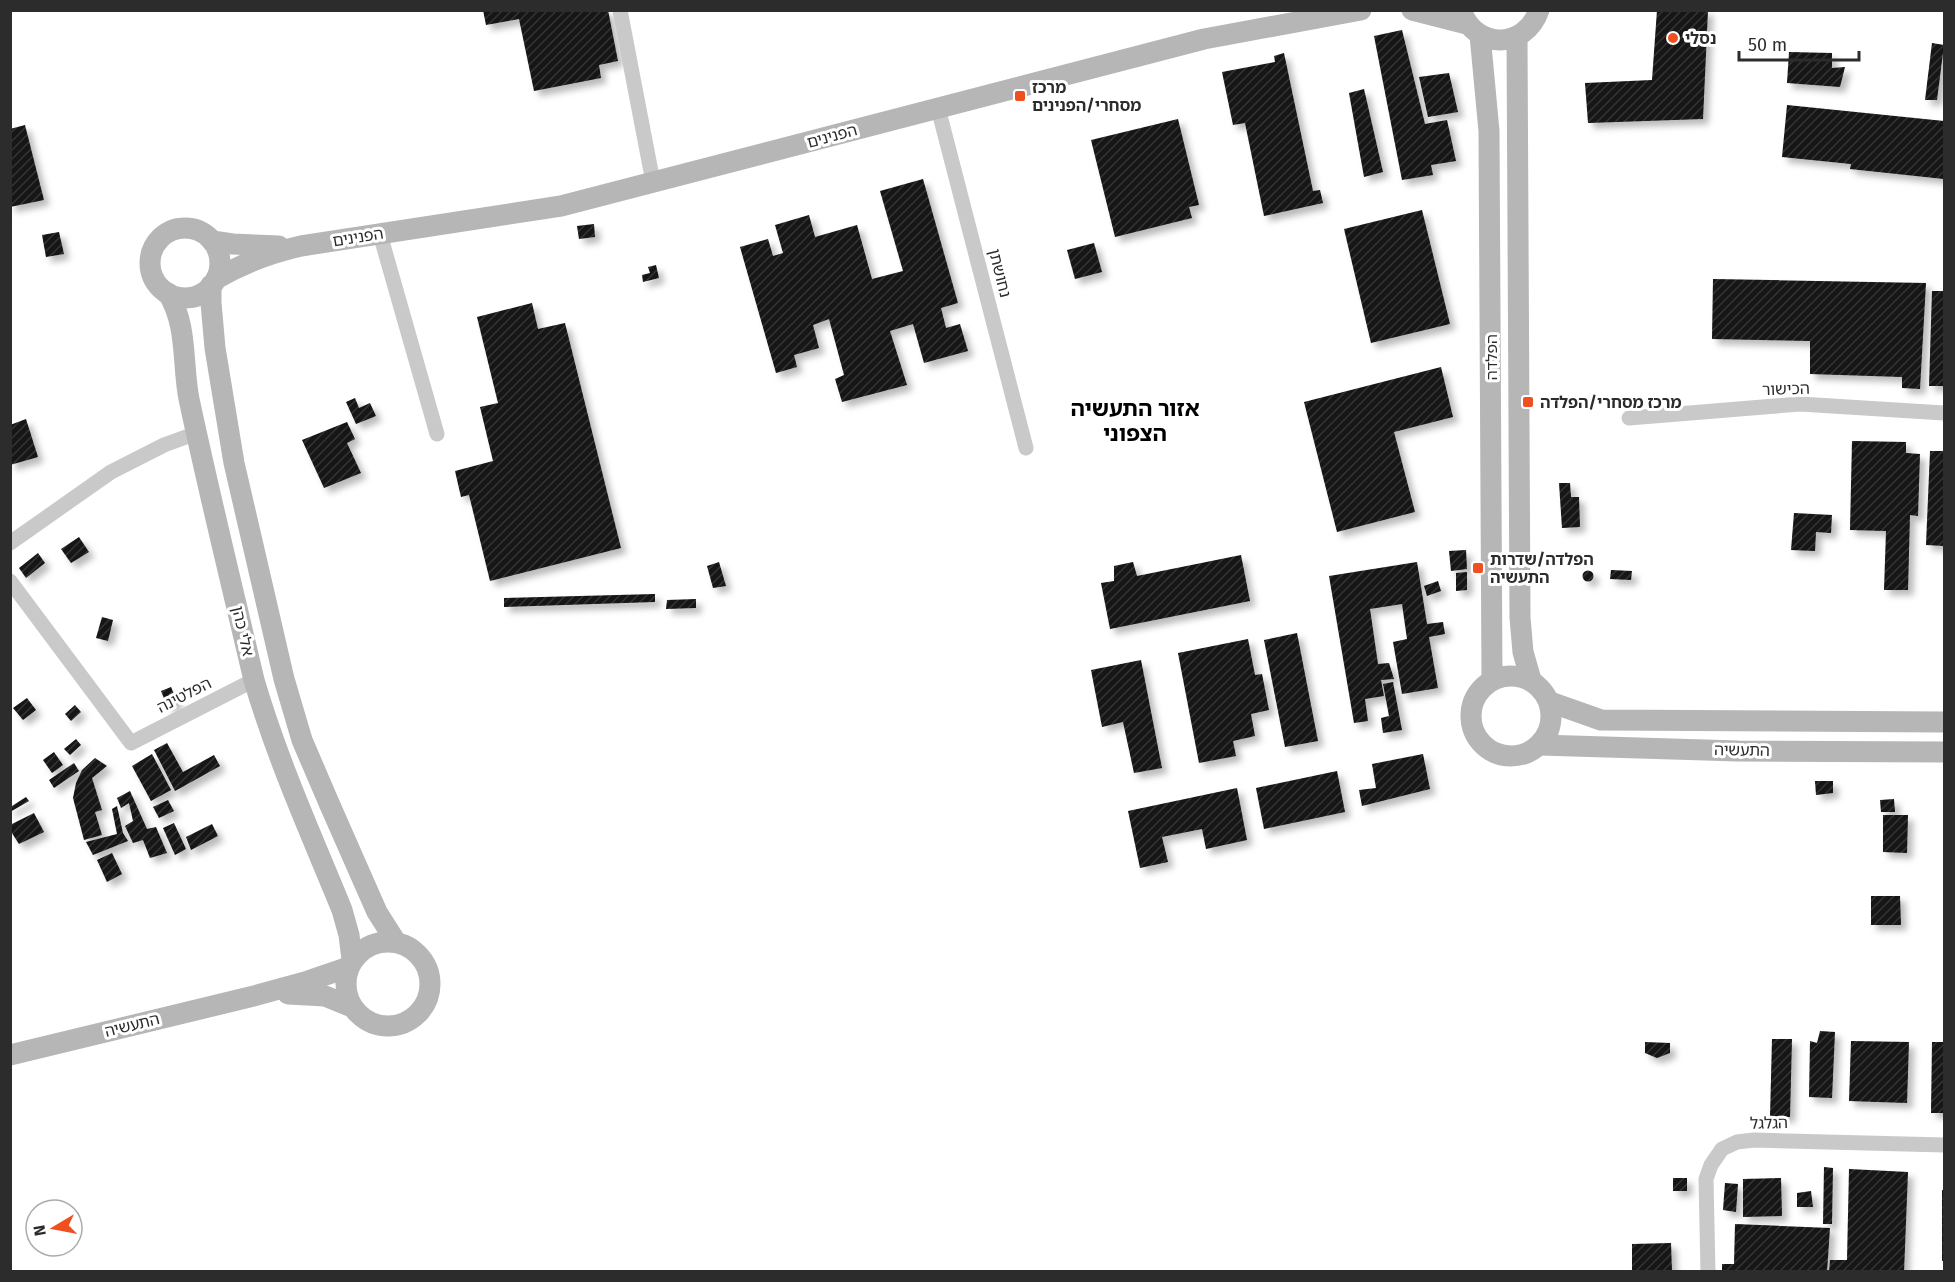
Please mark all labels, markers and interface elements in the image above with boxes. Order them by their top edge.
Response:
scale bar [1739,24,1859,62]
place label: נסלי [1685,29,1716,48]
marker: נסלי [1666,31,1680,45]
text: 50 m [1748,34,1787,56]
place label: מרכז מסחרי/הפנינים [1032,78,1141,115]
marker: מרכז מסחרי/הפנינים [1013,89,1027,103]
street label: הפנינים [805,120,859,152]
street label: הפנינים [331,224,385,250]
street label: נחושתן [985,247,1015,299]
street label: הפלדה [1482,334,1501,380]
street label: הכישור [1762,379,1810,399]
place label: מרכז מסחרי/הפלדה [1540,393,1682,412]
district label: אזור התעשיה הצפוני [1070,395,1200,447]
marker: מרכז מסחרי/הפלדה [1521,395,1535,409]
place label: הפלדה/שדרות התעשיה [1490,550,1594,587]
marker: הפלדה/שדרות התעשיה [1471,561,1485,575]
street label: אלי כהן [228,604,258,658]
street label: הפלטינה [154,673,214,717]
street label: התעשיה [1714,740,1770,760]
street label: התעשיה [103,1009,161,1041]
street label: הגלגל [1750,1113,1788,1133]
north arrow [24,1198,84,1258]
text: N [29,1224,50,1237]

